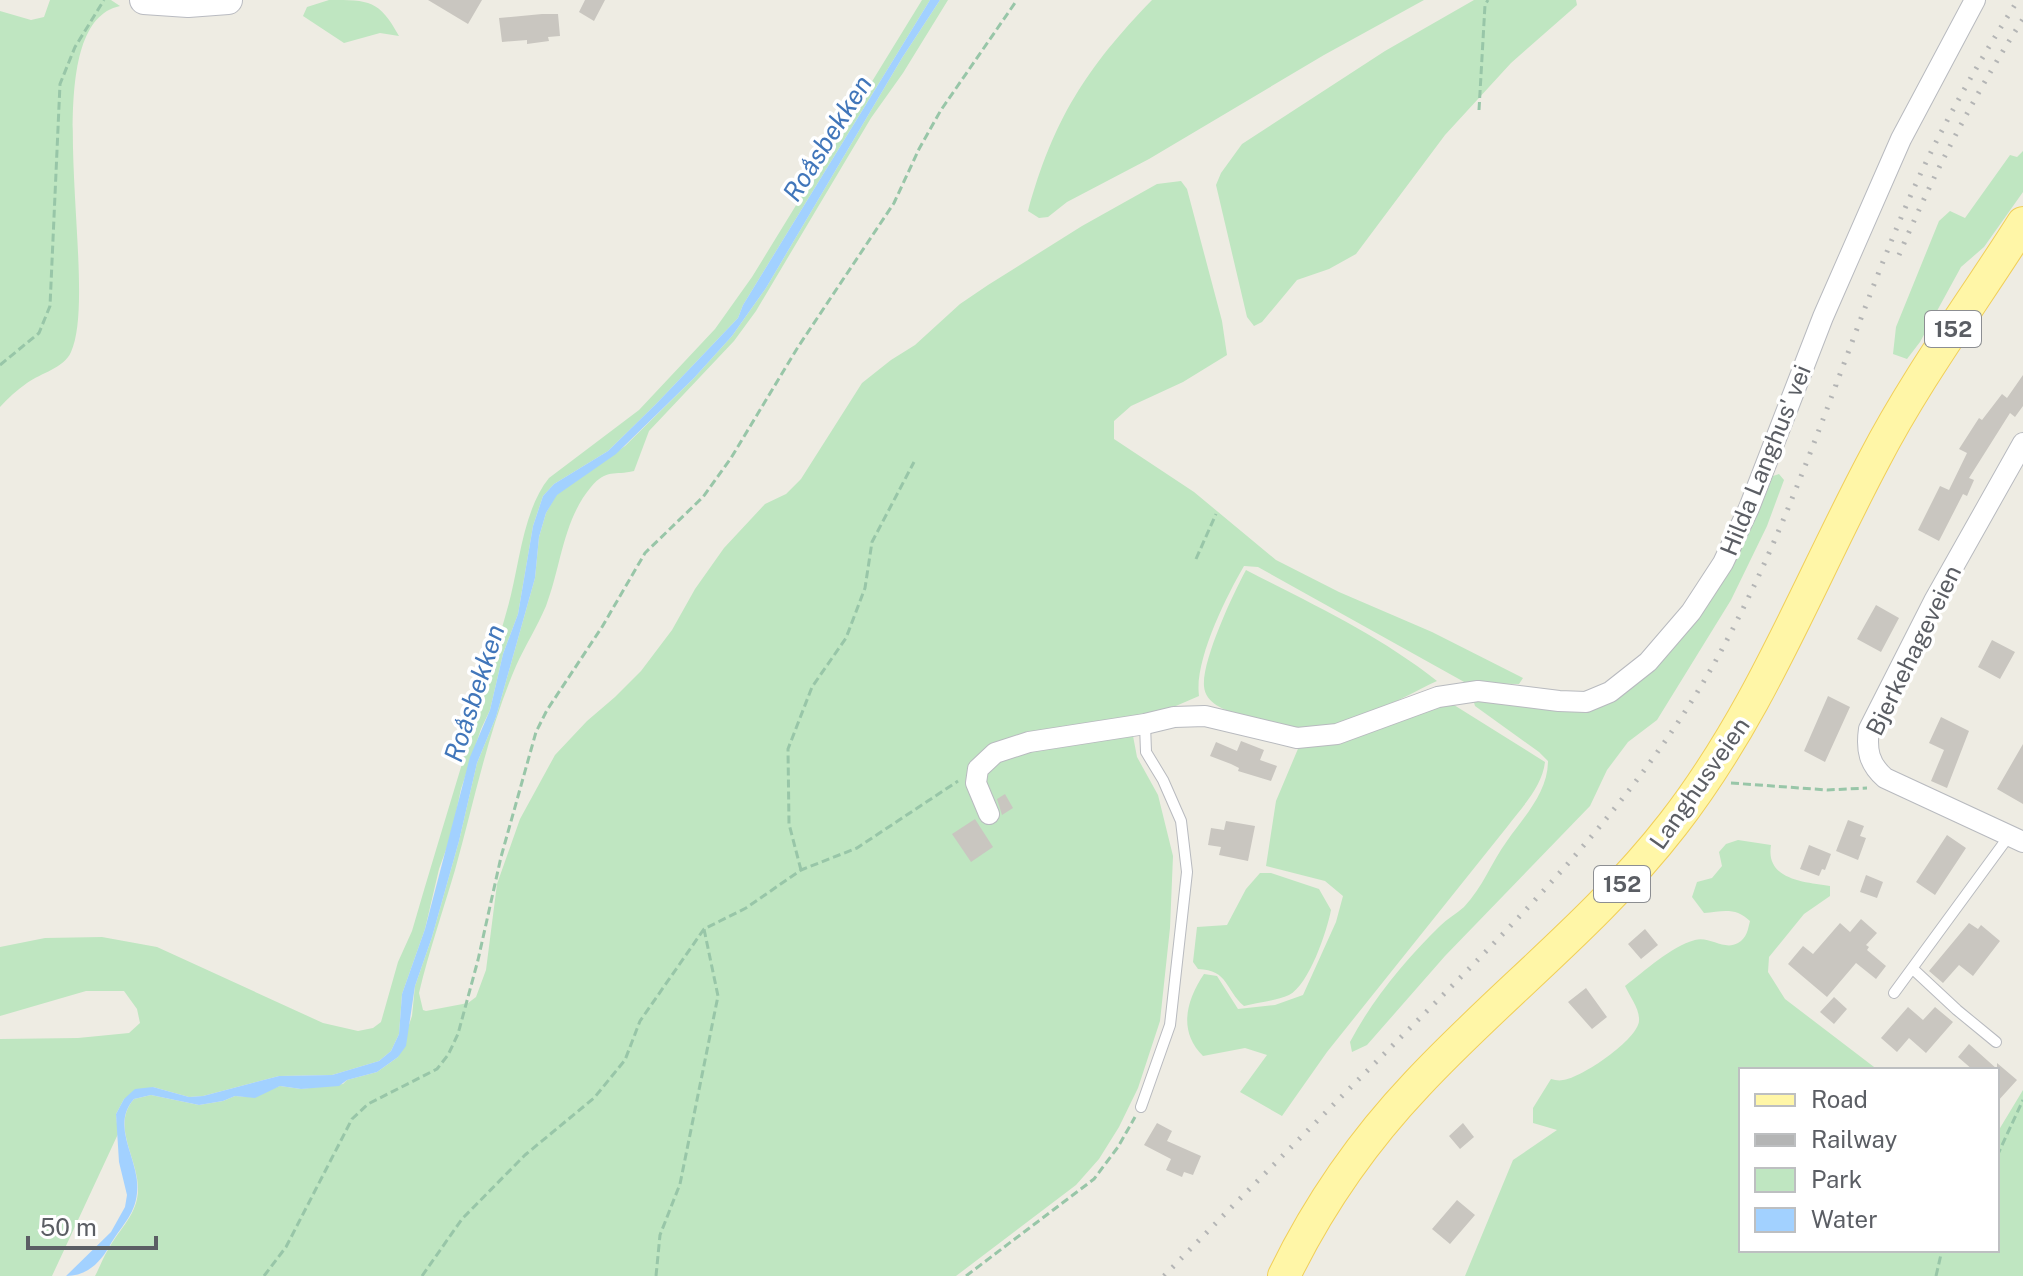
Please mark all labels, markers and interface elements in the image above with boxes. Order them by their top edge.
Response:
water label: Roåsbekken [776,69,878,207]
road number: 152 [1925,311,1981,347]
street label: Hilda Langhus' vei [1714,361,1816,559]
street label: Bjerkehageveien [1860,560,1966,740]
water label: Roåsbekken [437,620,511,766]
street label: Langhusveien [1643,712,1755,854]
road number: 152 [1594,866,1650,902]
legend [1739,1068,1999,1252]
text: Road [1811,1085,1868,1113]
text: Railway [1811,1125,1897,1153]
text: Park [1811,1165,1862,1193]
scale bar [28,1200,156,1250]
text: Water [1811,1205,1878,1233]
text: 50 m [40,1213,97,1241]

